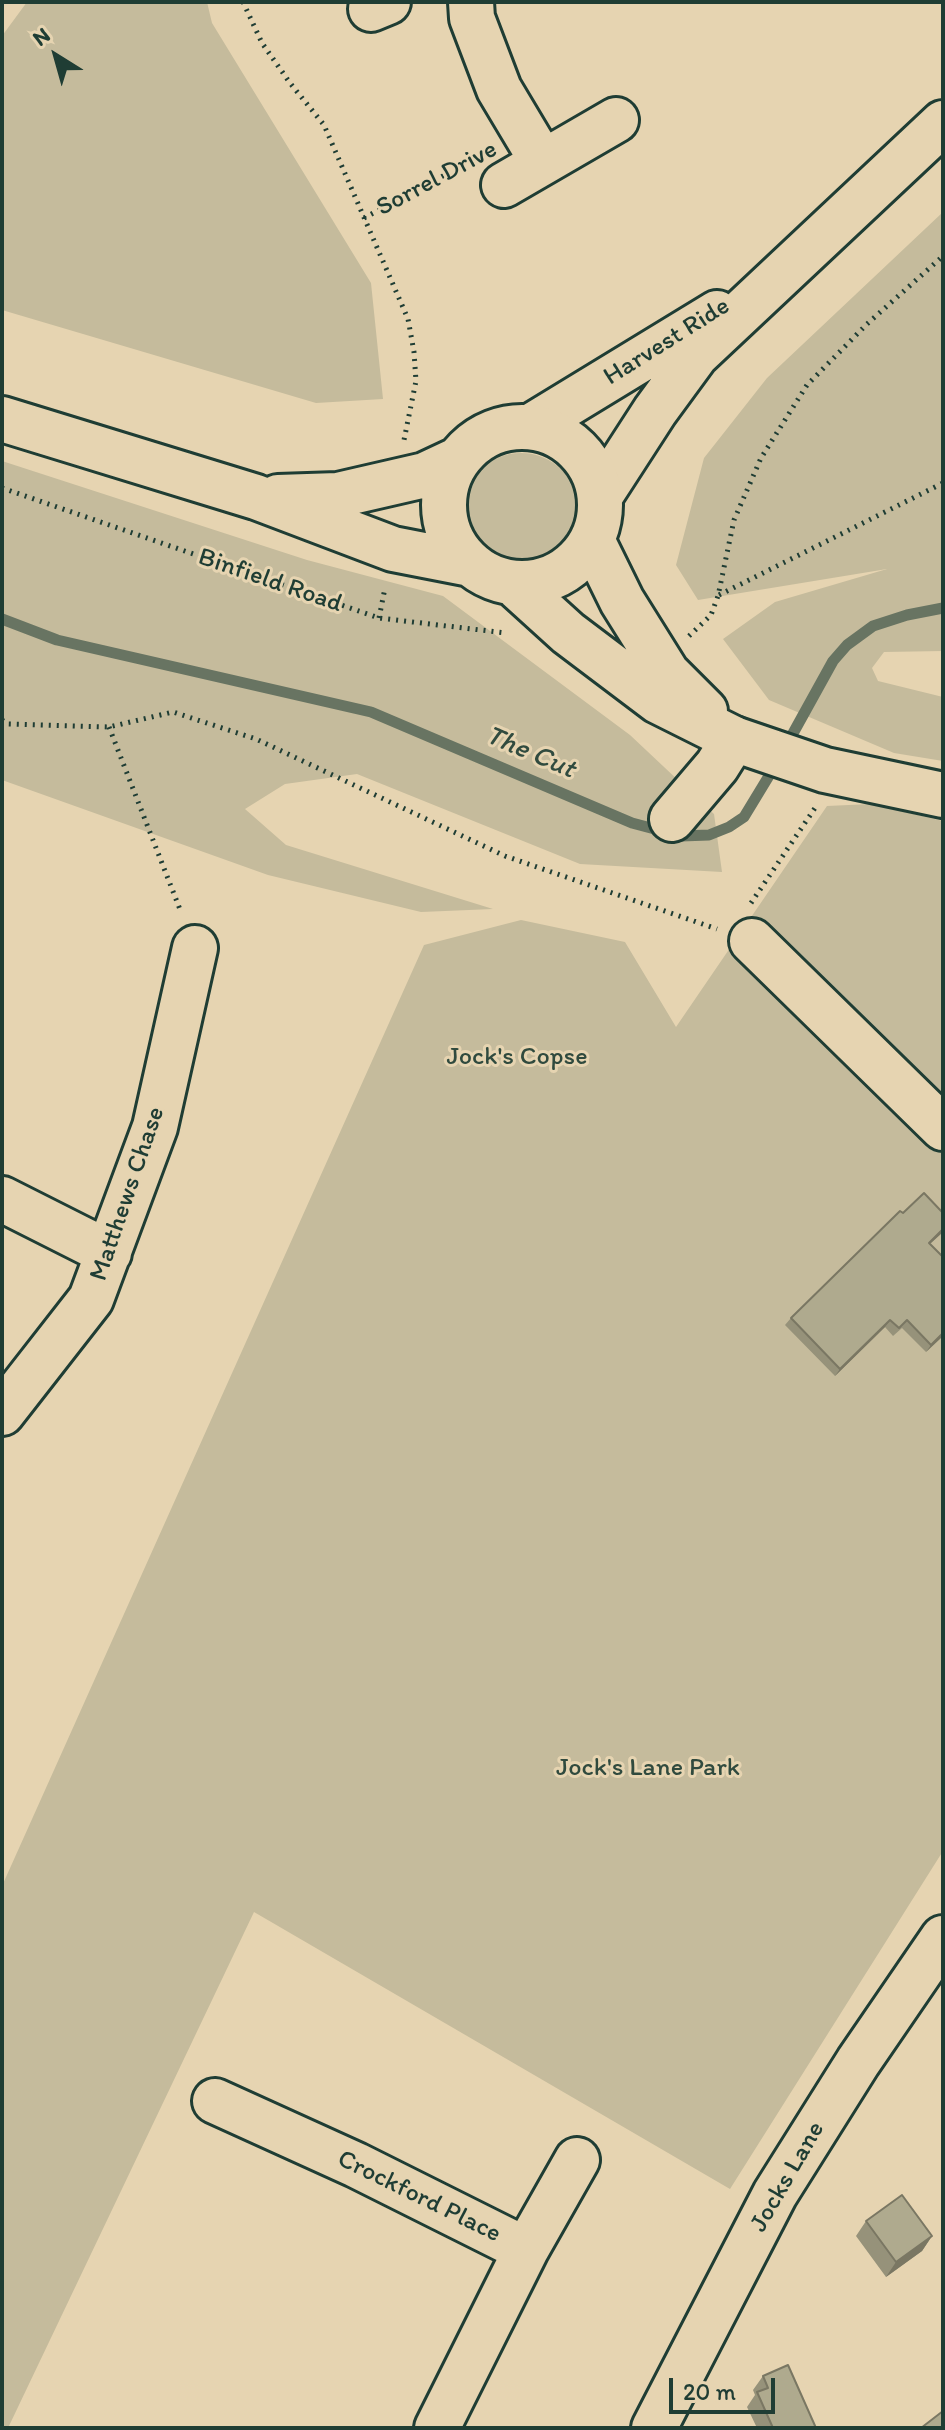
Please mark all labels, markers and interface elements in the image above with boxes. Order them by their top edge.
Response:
north arrow [16,16,96,96]
text: N [27,21,55,52]
street label: Sorrel Drive [371,134,503,224]
street label: Harvest Ride [598,291,736,393]
street label: Binfield Road [194,542,346,620]
water label: The Cut [480,719,580,787]
park label: Jock's Copse [446,1041,588,1073]
street label: Matthews Chase [84,1103,172,1285]
park label: Jock's Lane Park [556,1752,740,1784]
street label: Jocks Lane [744,2116,832,2238]
street label: Crockford Place [332,2144,506,2250]
scale bar [673,2362,779,2412]
text: 20 m [683,2377,736,2406]

